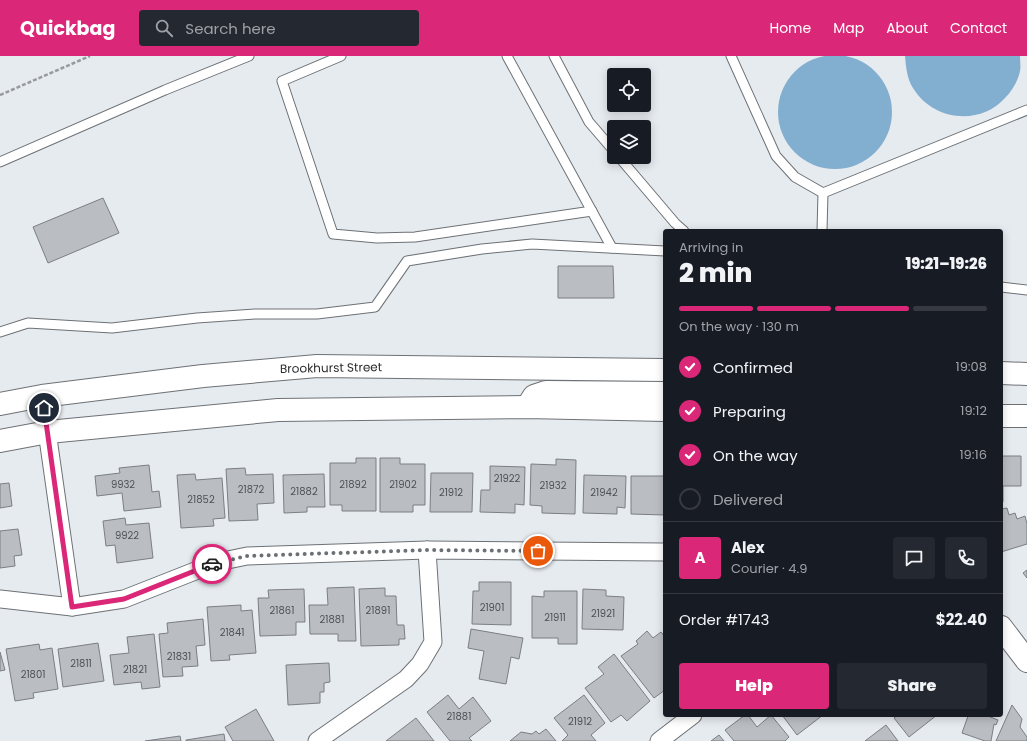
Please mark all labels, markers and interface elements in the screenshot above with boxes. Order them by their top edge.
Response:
search box [139,10,419,46]
text: Quickbag [20,15,115,42]
icon: search [153,17,175,39]
text: Search here [185,18,276,39]
text: Home [769,18,811,38]
text: Map [833,18,864,38]
text: About [886,18,928,38]
text: Contact [950,18,1007,38]
map controls [607,68,651,164]
button: locate [607,68,651,112]
button: layers [607,120,651,164]
text: Arriving in [679,238,743,257]
text: 19:21–19:26 [905,253,987,274]
text: 2 min [679,255,752,291]
text: On the way · 130 m [679,317,799,336]
icon: check [679,356,701,378]
text: Confirmed [713,357,793,378]
text: 19:08 [956,357,987,376]
street label: Brookhurst Street [280,358,382,377]
pin [27,391,61,425]
icon: home [33,397,55,419]
icon: check [679,400,701,422]
text: Preparing [713,401,786,422]
text: 19:12 [960,401,987,420]
icon: check [679,444,701,466]
text: On the way [713,445,798,466]
text: 19:16 [959,445,987,464]
house number: 21922 [494,471,521,486]
house number: 9932 [111,477,135,492]
house number: 21892 [339,477,367,492]
house number: 21902 [389,477,417,492]
house number: 21932 [540,478,567,493]
house number: 21872 [238,482,264,497]
house number: 21882 [290,484,318,499]
house number: 21912 [439,485,463,500]
house number: 21942 [590,485,618,500]
text: Delivered [713,489,783,510]
house number: 21852 [187,492,215,507]
house number: 9922 [115,528,139,543]
pin [521,534,555,568]
text: Alex [731,537,765,558]
button: chat [893,537,935,579]
button: phone [945,537,987,579]
icon: bag [527,540,549,562]
courier [192,544,232,584]
text: A [694,547,706,568]
icon: car [201,553,223,575]
text: Courier · 4.9 [731,559,807,578]
house number: 21901 [480,600,504,615]
house number: 21861 [270,603,294,618]
house number: 21891 [366,603,390,618]
house number: 21921 [591,606,615,621]
text: Order #1743 [679,609,769,630]
text: $22.40 [936,609,987,630]
house number: 21911 [544,610,566,625]
house number: 21881 [320,612,344,627]
house number: 21841 [220,625,244,640]
house number: 21831 [167,649,191,664]
house number: 21811 [70,656,92,671]
house number: 21821 [123,662,147,677]
button: Help [679,663,829,709]
button: Share [837,663,987,709]
house number: 21801 [21,667,45,682]
house number: 21881 [447,709,471,724]
house number: 21912 [568,714,592,729]

